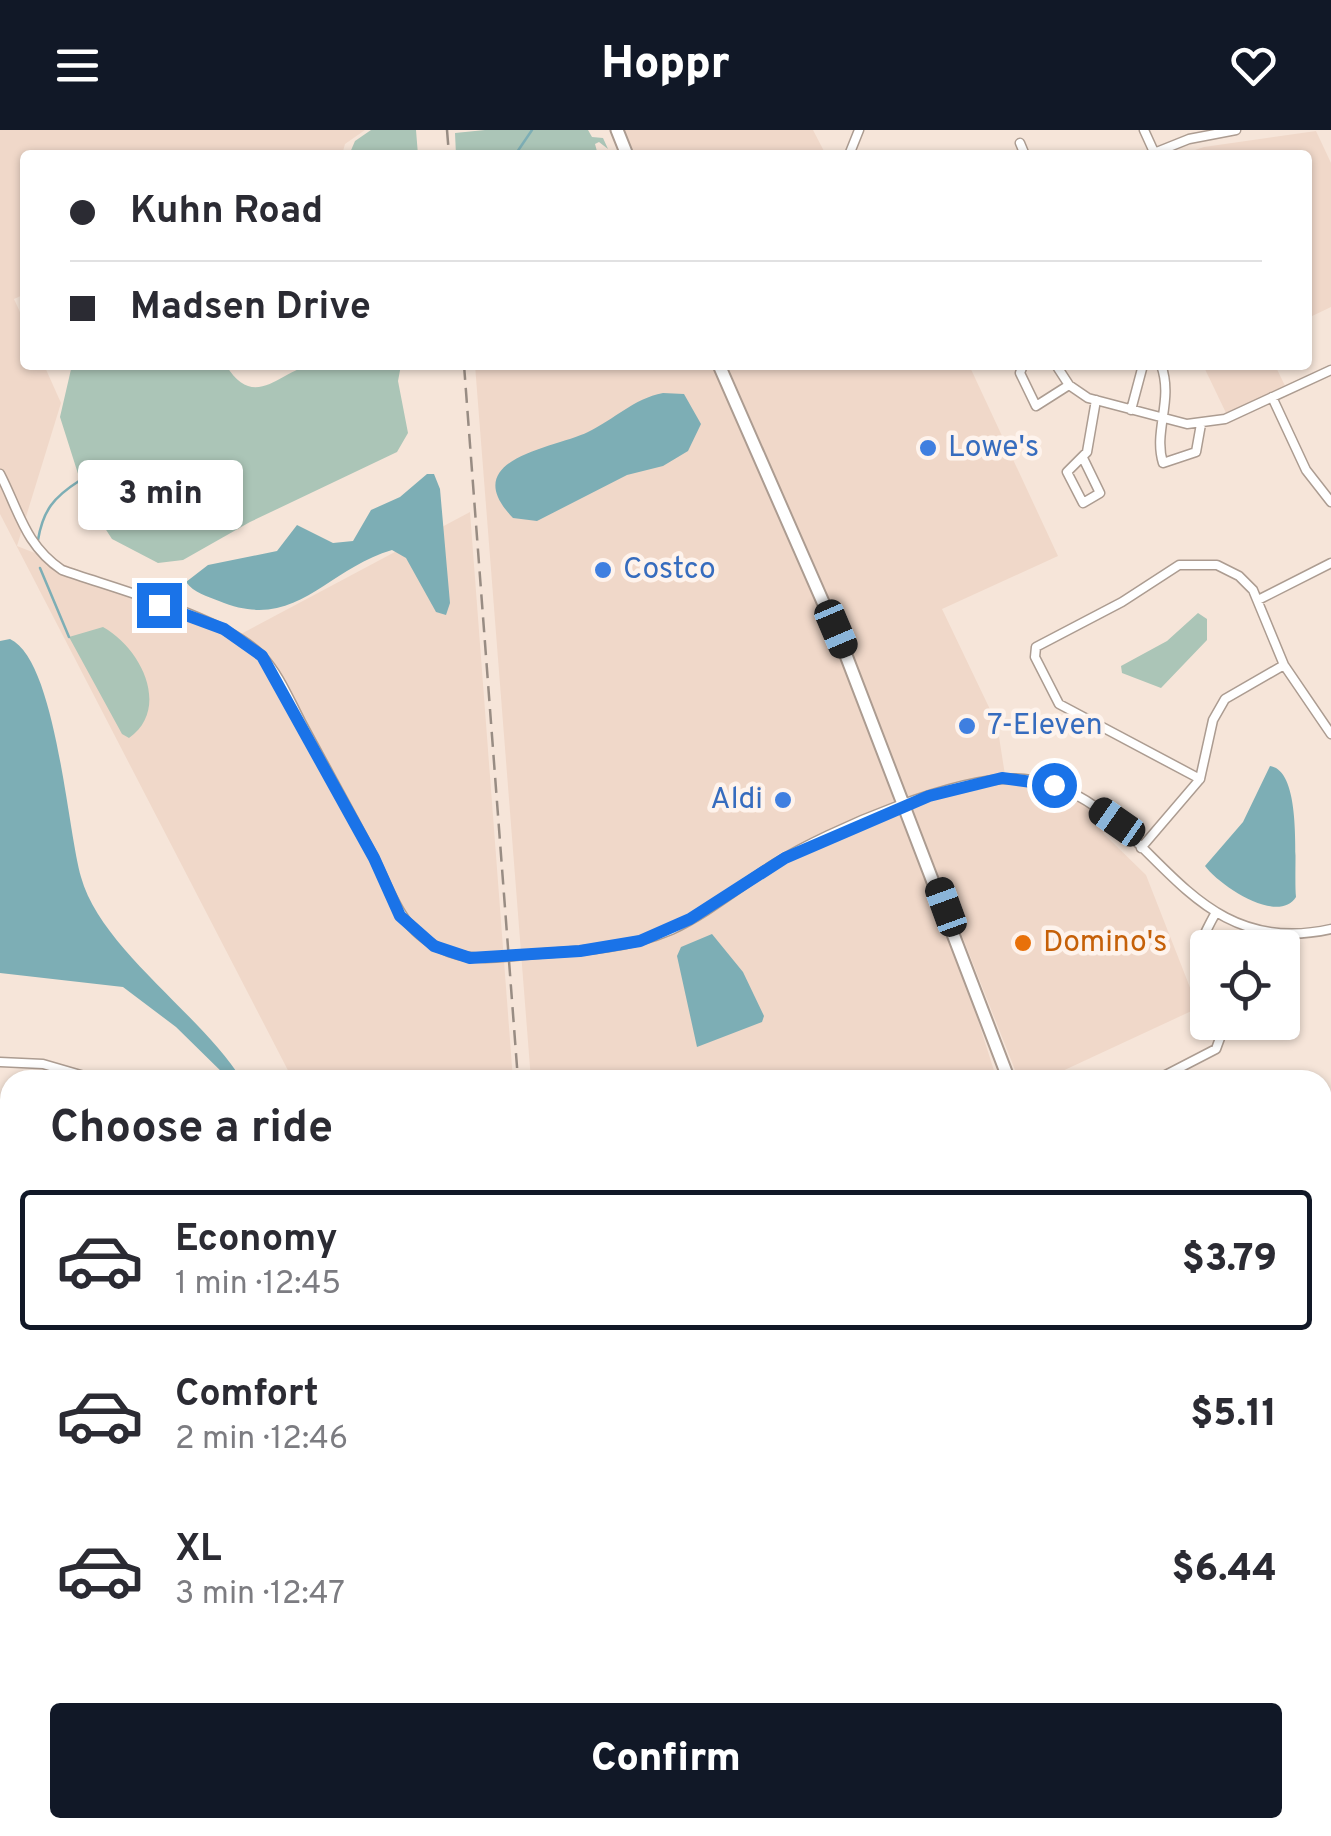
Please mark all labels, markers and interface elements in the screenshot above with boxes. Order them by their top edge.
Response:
text: Hoppr [601,37,730,94]
icon: menu [50,38,105,93]
icon: heart [1226,38,1281,93]
text: Kuhn Road [130,188,323,237]
text: Madsen Drive [130,284,371,333]
place label: Lowe's [948,430,1039,467]
marker: Lowe's [917,437,939,459]
callout: 3 min [76,460,242,530]
text: 3 min [118,475,203,515]
place label: Costco [623,552,716,589]
marker: Costco [592,559,614,581]
route end [137,583,182,628]
car [810,596,862,662]
place label: 7-Eleven [987,708,1103,745]
marker: 7-Eleven [956,715,978,737]
route start [1032,763,1077,808]
place label: Aldi [710,782,763,819]
marker: Aldi [772,789,794,811]
car [1084,793,1150,851]
car [922,874,970,940]
place label: Domino's [1043,925,1167,962]
map controls [1190,930,1300,1040]
button: locate [1190,930,1300,1040]
marker: Domino's [1012,932,1034,954]
text: Choose a ride [50,1101,333,1158]
icon: car [55,1215,145,1305]
text: Economy [175,1216,337,1265]
text: $3.79 [1182,1236,1277,1285]
text: 1 min · 12:45 [175,1265,341,1305]
icon: car [55,1370,145,1460]
text: Comfort [175,1371,319,1420]
text: $5.11 [1190,1391,1277,1440]
text: 2 min · 12:46 [175,1420,348,1460]
icon: car [55,1525,145,1615]
text: XL [175,1526,222,1575]
text: $6.44 [1171,1546,1277,1595]
text: 3 min · 12:47 [175,1575,345,1615]
button: Confirm [50,1703,1282,1818]

